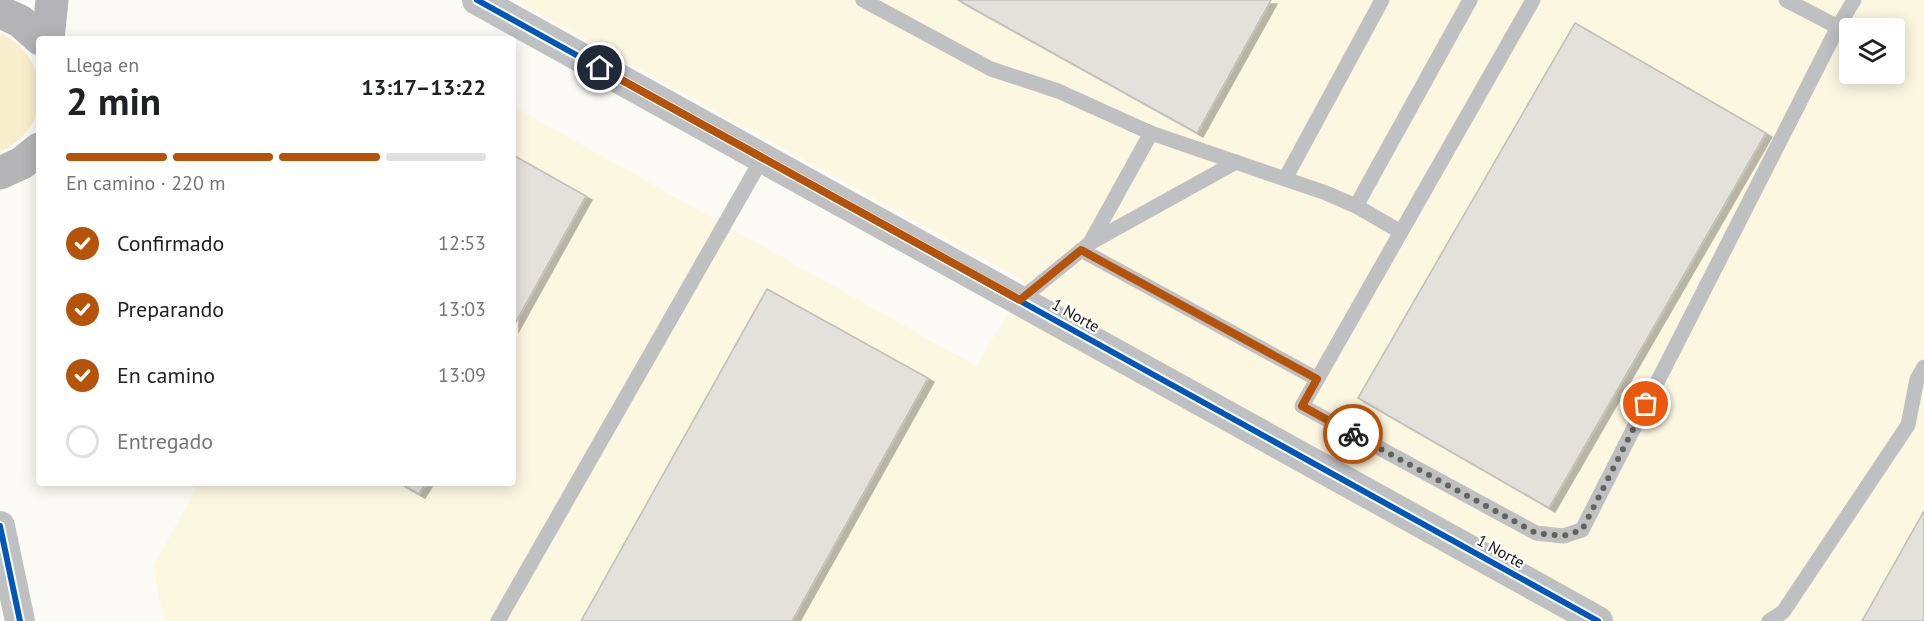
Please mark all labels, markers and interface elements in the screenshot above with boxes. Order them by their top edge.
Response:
map controls [1839,18,1905,84]
button: layers [1839,18,1905,84]
pin [574,42,625,93]
icon: home [583,51,616,84]
text: Llega en [66,52,139,78]
text: 13:17–13:22 [361,73,486,101]
text: 2 min [66,75,161,126]
text: En camino · 220 m [66,170,226,196]
icon: check [66,227,99,260]
text: Confirmado [117,229,224,257]
text: 12:53 [438,230,486,256]
icon: check [66,293,99,326]
street label: 1 Norte [1049,294,1103,336]
text: Preparando [117,295,224,323]
text: 13:03 [438,296,486,322]
icon: check [66,359,99,392]
text: En camino [117,361,215,389]
text: 13:09 [438,362,486,388]
pin [1620,378,1671,429]
icon: bag [1629,387,1662,420]
courier [1323,404,1383,464]
icon: bike [1337,418,1370,451]
text: Entregado [117,427,213,455]
street label: 1 Norte [1474,530,1528,572]

